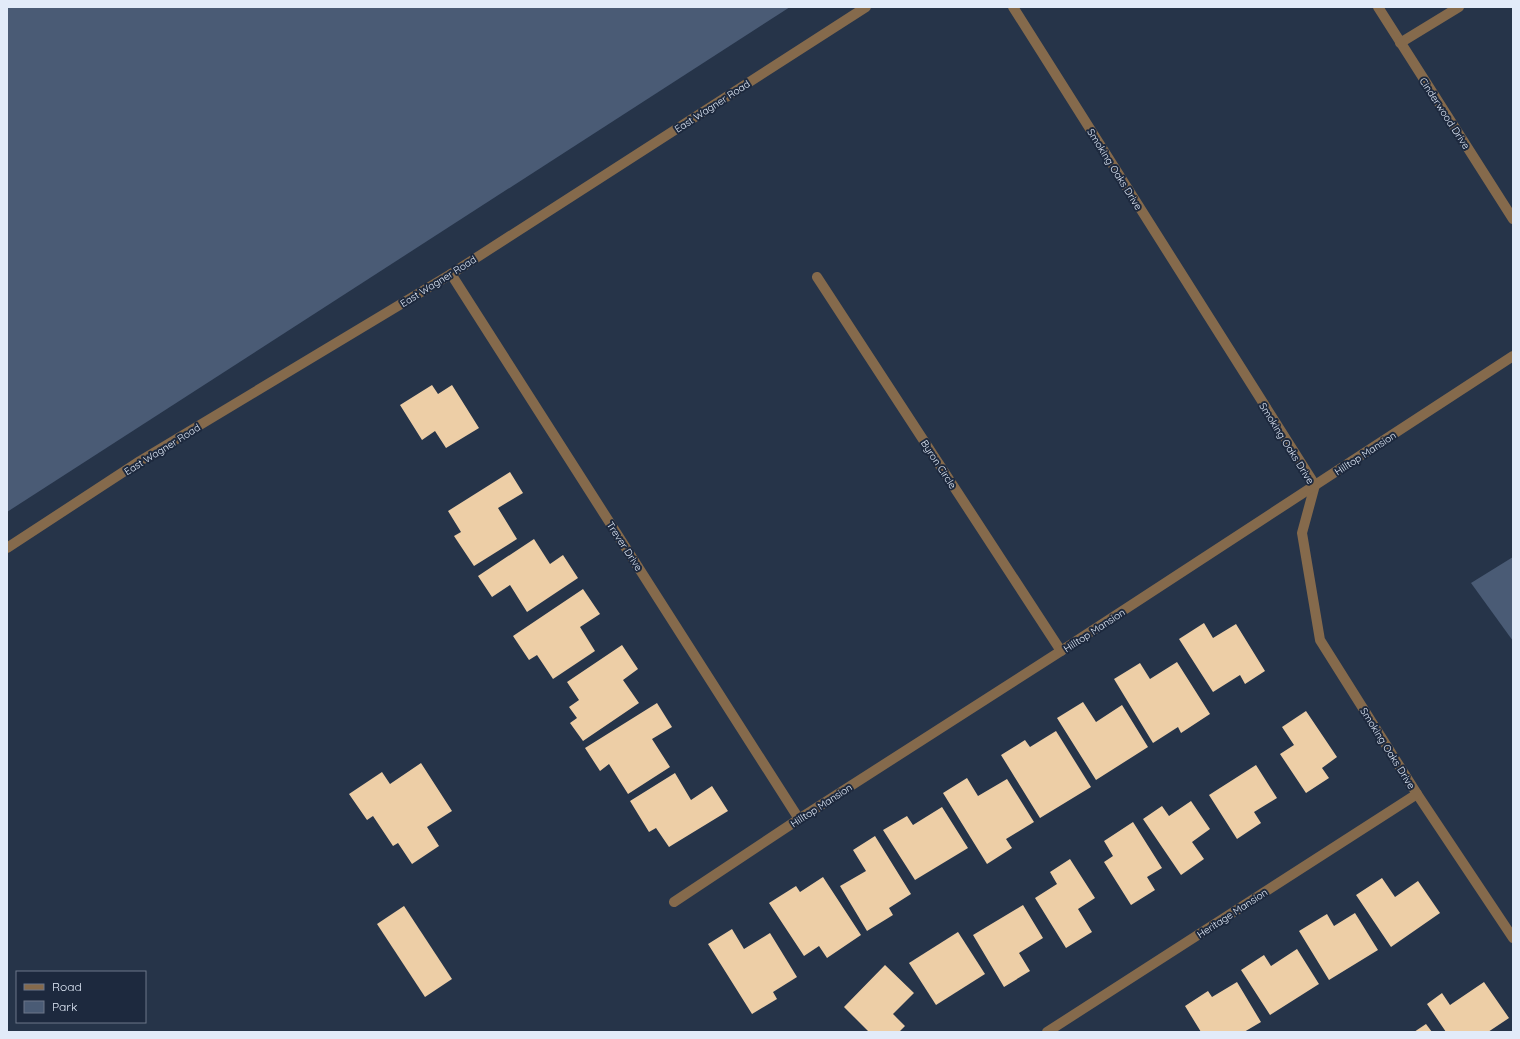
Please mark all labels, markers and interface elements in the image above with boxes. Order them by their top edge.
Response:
street label: Cinderwood Drive [1417,75,1473,152]
street label: East Wagner Road [672,77,752,136]
street label: Smoking Oaks Drive [1084,126,1145,213]
street label: East Wagner Road [398,253,479,310]
street label: Smoking Oaks Drive [1256,400,1317,487]
street label: East Wagner Road [122,421,203,478]
street label: Hilltop Mansion [1332,429,1399,478]
street label: Byron Circle [918,437,959,491]
street label: Trever Drive [604,519,646,574]
street label: Hilltop Mansion [1061,606,1128,655]
street label: Smoking Oaks Drive [1357,705,1418,792]
street label: Hilltop Mansion [788,781,855,830]
street label: Heritage Mansion [1195,886,1270,941]
legend [16,971,146,1023]
text: Road [52,979,82,994]
text: Park [52,999,77,1014]

